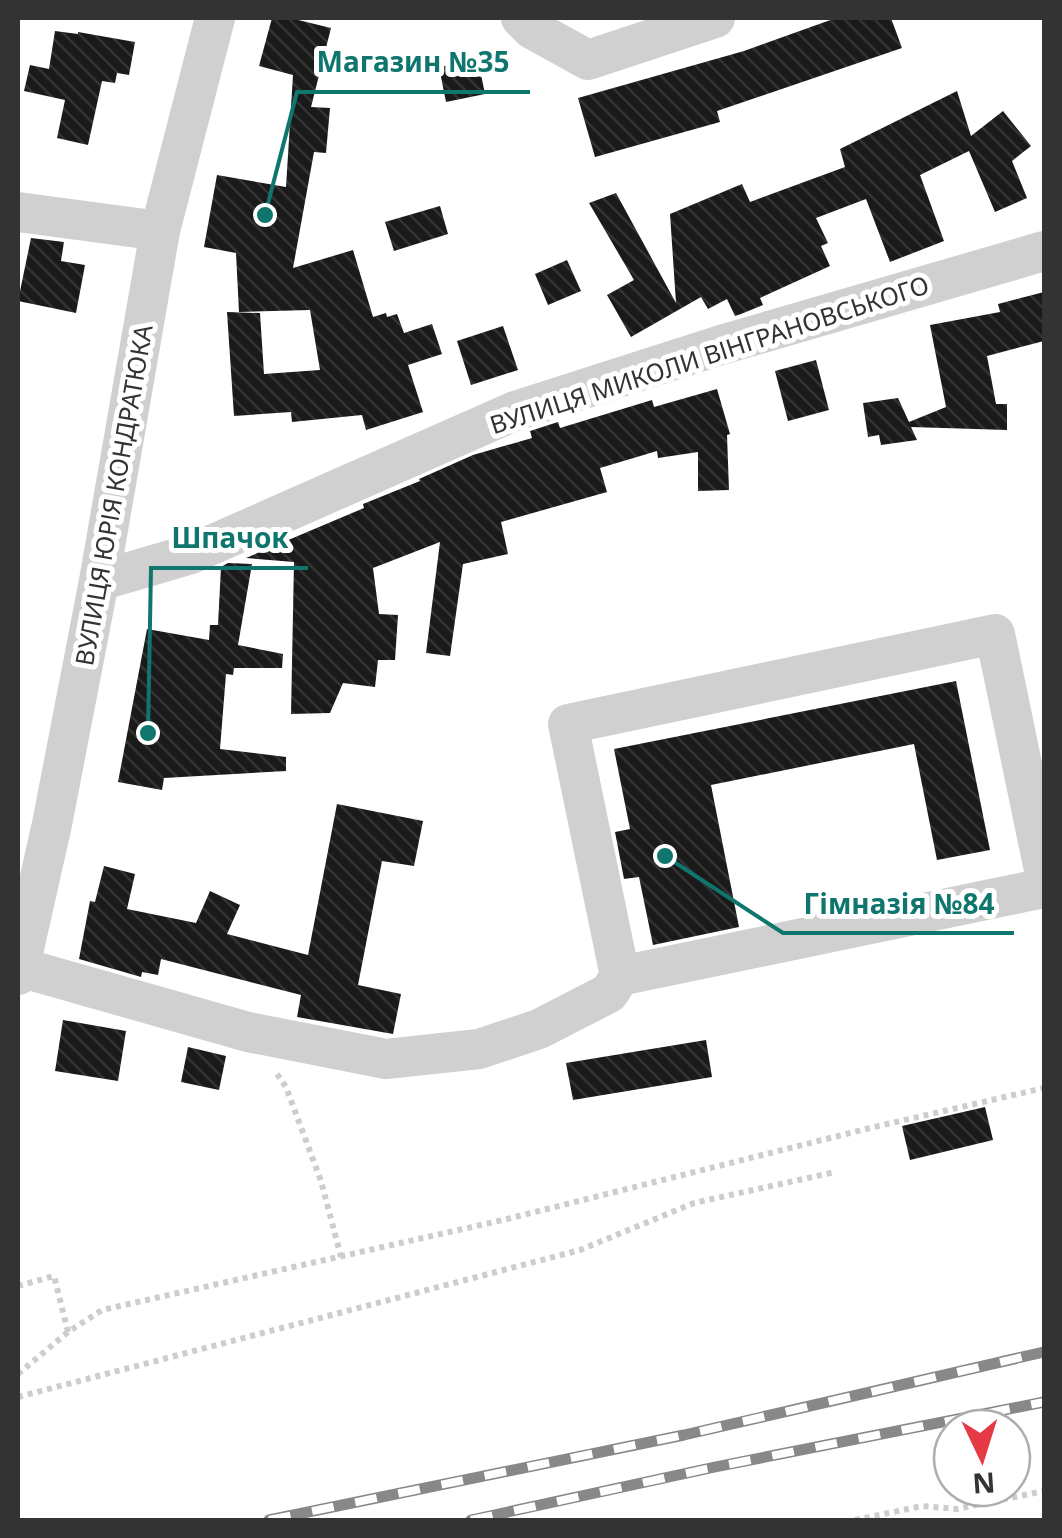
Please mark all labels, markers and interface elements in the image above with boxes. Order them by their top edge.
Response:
callout: Магазин №35 [297,34,530,92]
text: Магазин №35 [317,42,509,80]
street label: ВУЛИЦЯ МИКОЛИ ВІНГРАНОВСЬКОГО [485,267,933,441]
street label: ВУЛИЦЯ ЮРІЯ КОНДРАТЮКА [66,322,160,668]
callout: Шпачок [151,510,308,568]
text: Шпачок [171,518,289,556]
callout: Гімназія №84 [783,875,1014,933]
text: Гімназія №84 [804,884,994,922]
north arrow [932,1408,1032,1508]
text: N [971,1464,996,1504]

